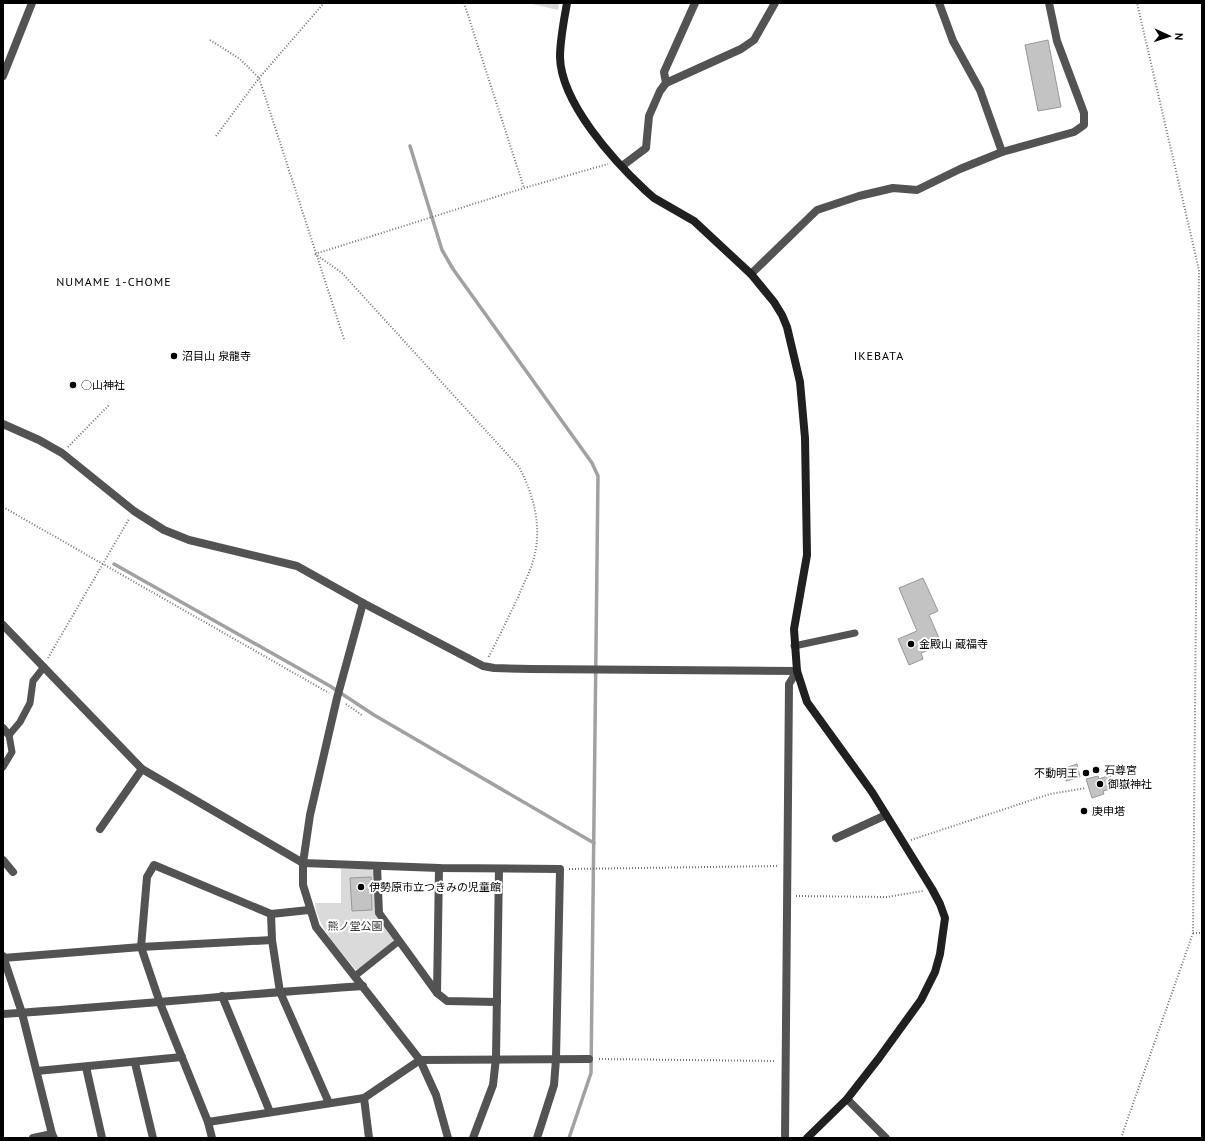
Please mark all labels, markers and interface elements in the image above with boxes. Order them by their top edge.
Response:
north arrow [1149,16,1189,56]
text: N [1172,33,1186,41]
district label: NUMAME 1-CHOME [56,274,172,289]
district label: IKEBATA [854,348,904,363]
place label: 沼目山 泉龍寺 [182,349,251,363]
marker: 沼目山 泉龍寺 [169,351,179,361]
place label: ○山神社 [81,378,125,392]
marker: ○山神社 [68,380,78,390]
place label: 金殿山 蔵福寺 [919,637,988,651]
marker: 金殿山 蔵福寺 [906,639,916,649]
place label: 石尊宮 [1104,763,1137,777]
marker: 石尊宮 [1091,765,1101,775]
place label: 不動明王 [1034,766,1078,780]
marker: 不動明王 [1081,768,1091,778]
place label: 御嶽神社 [1107,777,1152,791]
marker: 御嶽神社 [1095,779,1105,789]
place label: 庚申塔 [1092,804,1125,818]
marker: 庚申塔 [1079,806,1089,816]
place label: 伊勢原市立つきみの児童館 [369,880,501,894]
marker: 伊勢原市立つきみの児童館 [356,882,366,892]
park label: 熊ノ堂公園 [328,919,383,933]

